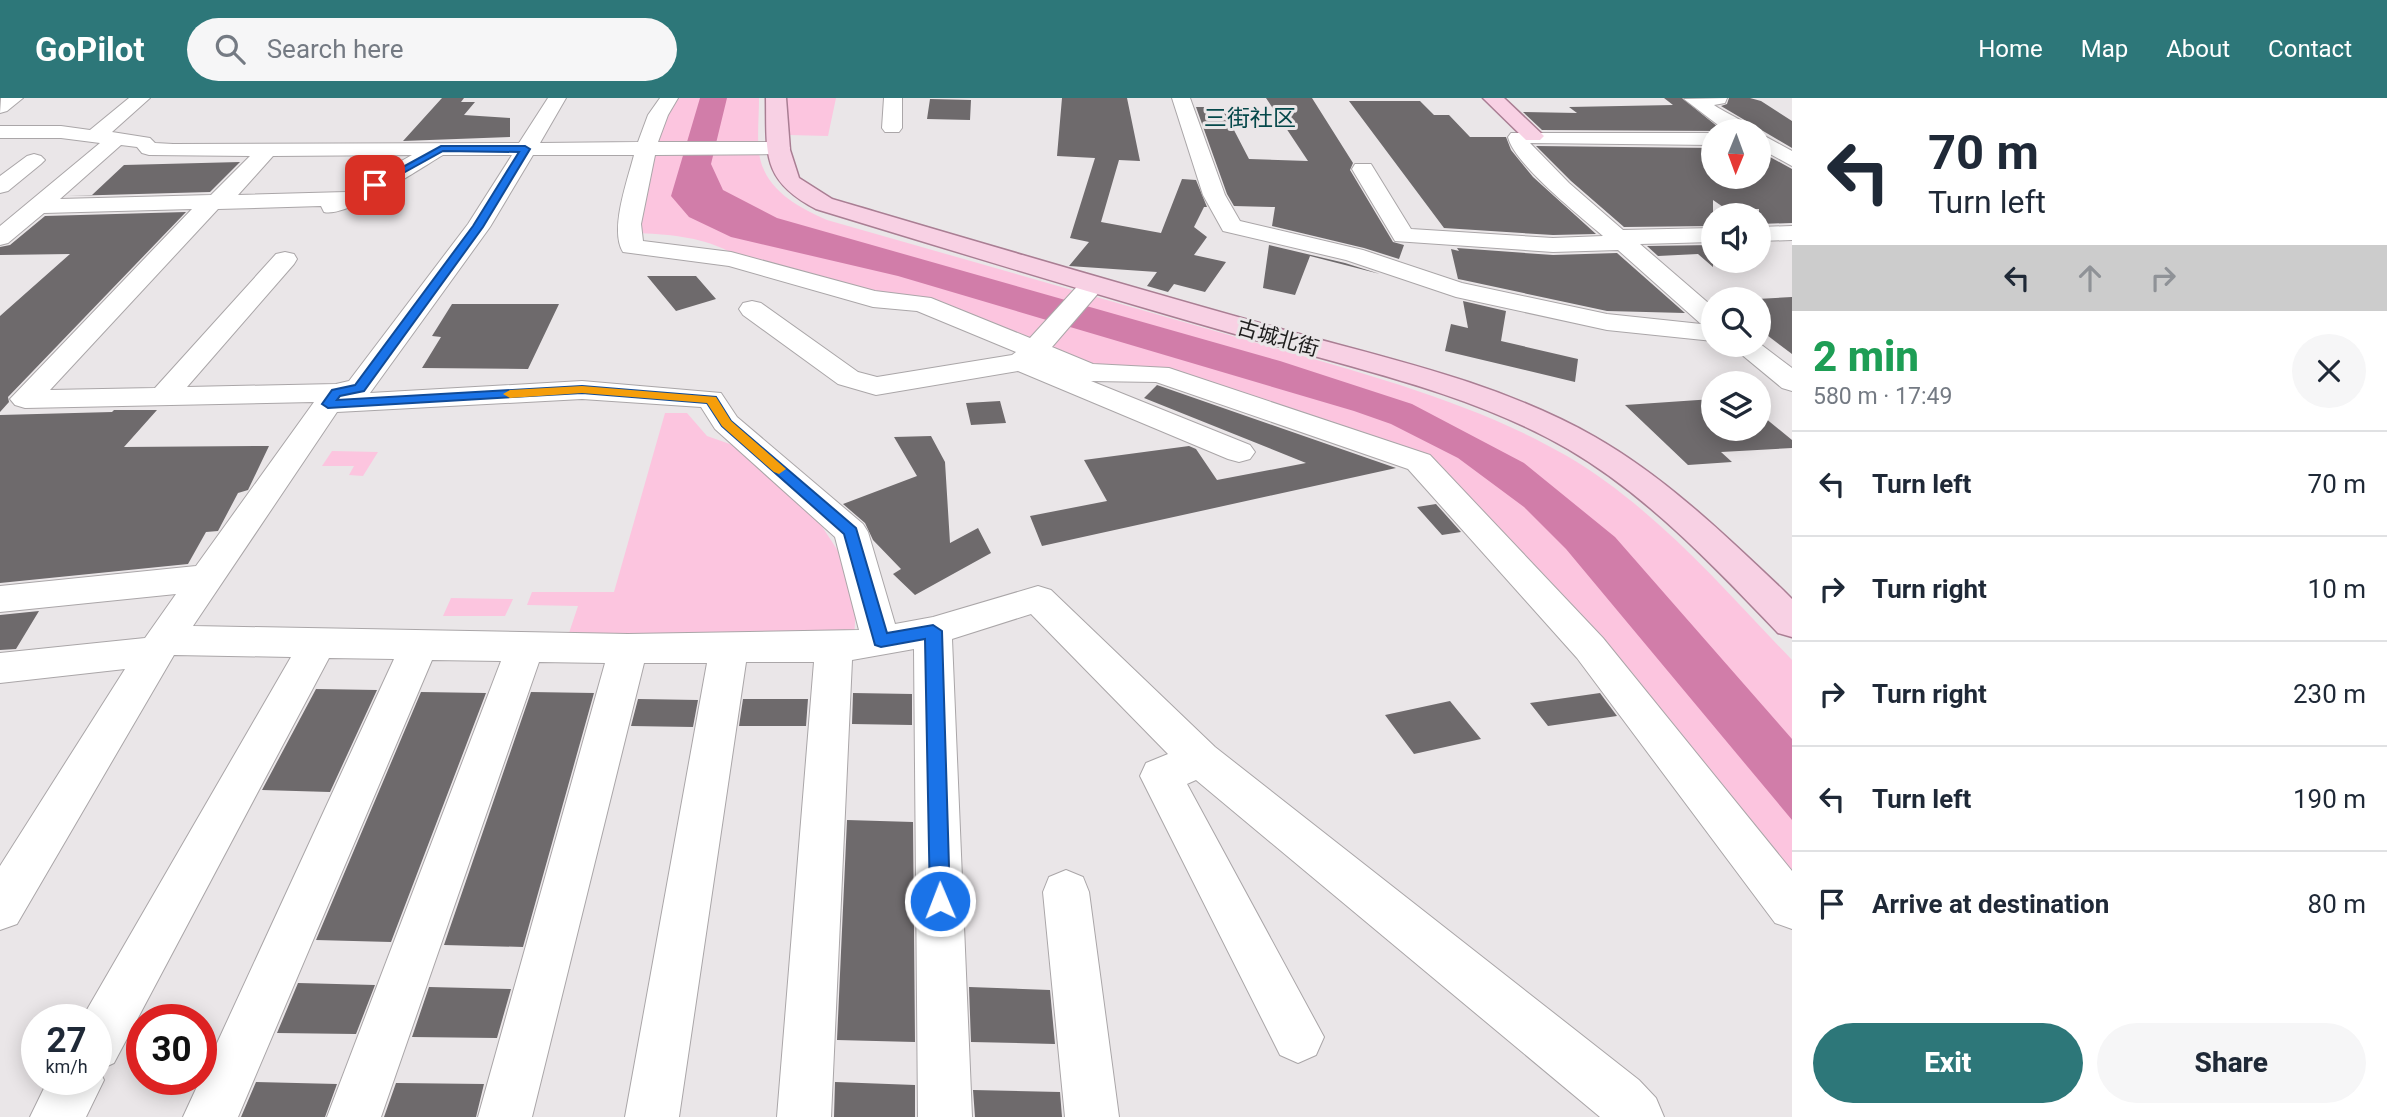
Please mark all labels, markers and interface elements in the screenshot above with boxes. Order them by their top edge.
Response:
search box [187,18,677,81]
text: GoPilot [35,30,145,69]
icon: search [211,30,249,68]
text: Search here [267,34,403,64]
text: Home [1978,35,2043,63]
text: Map [2081,35,2128,63]
text: About [2166,35,2230,63]
text: Contact [2268,35,2352,63]
district label: 三街社区 [1204,105,1296,132]
north arrow [1701,119,1771,189]
map controls [1701,119,1771,441]
text: 70 m [1928,124,2039,181]
icon: left [1813,126,1904,217]
pin [345,155,405,215]
icon: arrive [356,166,394,204]
text: Turn left [1928,183,2046,221]
button: sound [1701,203,1771,273]
icon: left [1998,259,2036,297]
icon: ahead [2071,259,2109,297]
icon: right [2144,259,2182,297]
button: search [1701,287,1771,357]
street label: 古城北街 [1234,315,1322,361]
text: 2 min [1813,332,1919,381]
button: close [2292,334,2366,408]
button: layers [1701,371,1771,441]
text: 580 m · 17:49 [1813,383,1952,410]
icon: left [1813,465,1851,503]
text: Turn left [1872,469,1971,499]
text: 70 m [2308,469,2366,499]
icon: right [1813,570,1851,608]
text: Turn right [1872,574,1987,604]
text: 10 m [2308,574,2366,604]
icon: right [1813,675,1851,713]
text: Turn right [1872,679,1987,709]
text: 230 m [2293,679,2366,709]
icon: left [1813,780,1851,818]
text: Turn left [1872,784,1971,814]
text: 190 m [2293,784,2366,814]
position arrow [903,864,977,938]
icon: arrive [1813,885,1851,923]
text: Arrive at destination [1872,889,2109,919]
text: 80 m [2308,889,2366,919]
speed limit sign: 30 [126,1004,217,1095]
text: 27 [46,1020,87,1061]
button: Exit [1813,1023,2083,1103]
button: Share [2097,1023,2366,1103]
text: km/h [45,1056,88,1077]

